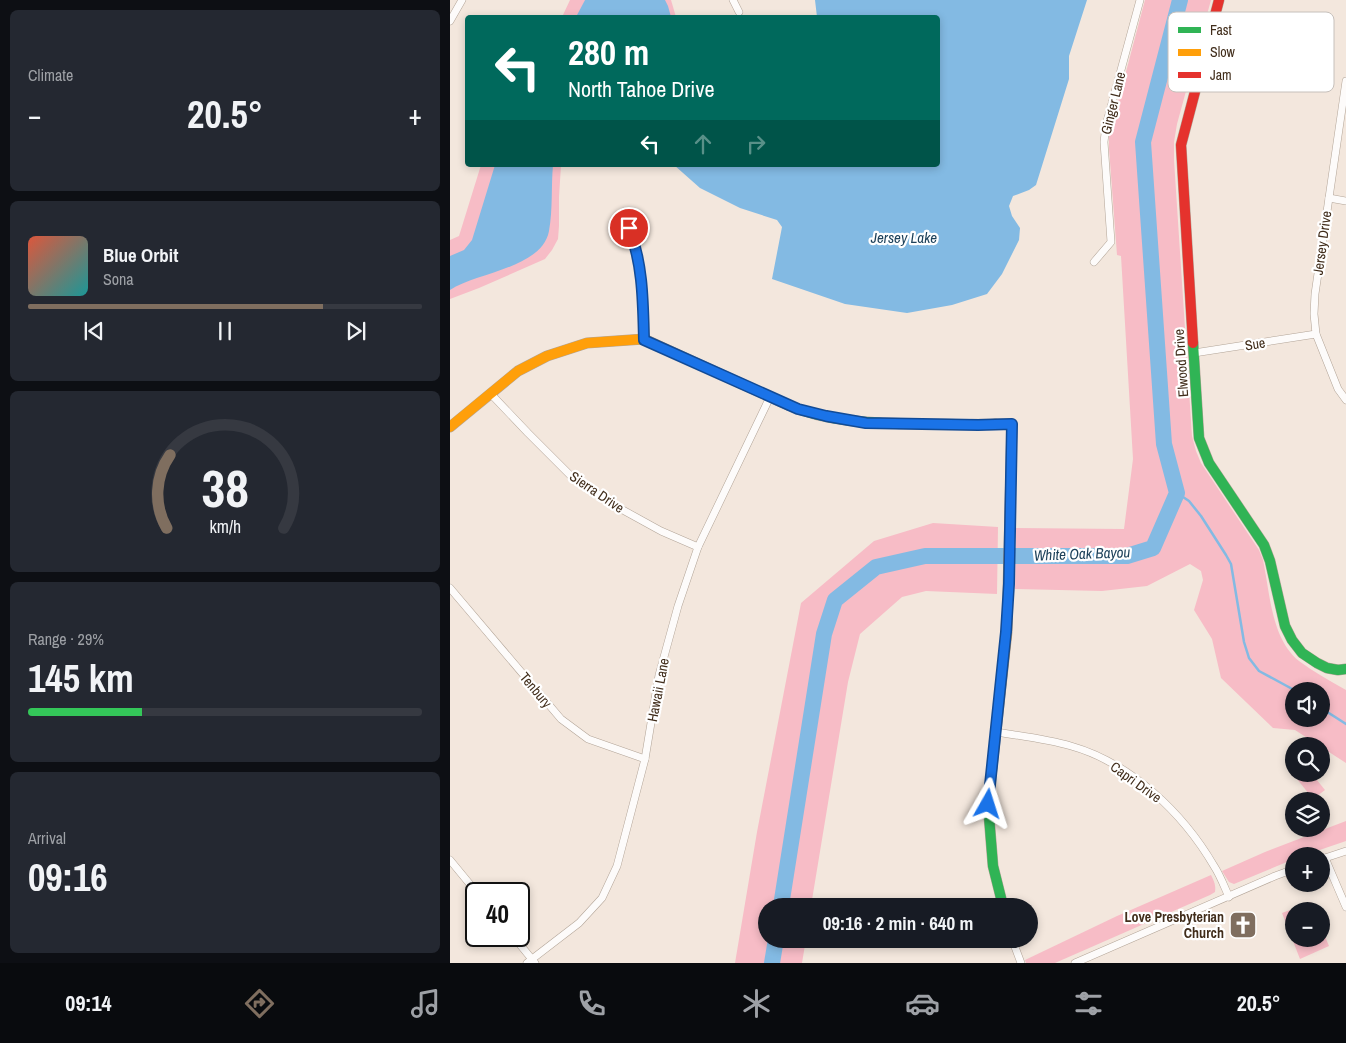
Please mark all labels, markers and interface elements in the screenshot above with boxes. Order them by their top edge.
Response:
legend [1168,12,1334,92]
text: Fast [1210,21,1232,39]
text: 280 m [568,29,649,76]
icon: left [485,35,550,100]
text: Slow [1210,43,1236,61]
text: Climate [28,64,73,86]
text: Jam [1210,66,1232,84]
street label: Ginger Lane [1097,70,1129,136]
text: North Tahoe Drive [568,74,714,104]
text: 20.5° [187,89,263,140]
text: − [28,96,41,134]
text: + [409,96,422,134]
icon: left [636,130,664,158]
icon: ahead [689,130,717,158]
icon: right [742,130,770,158]
pin [608,207,650,249]
street label: Jersey Drive [1309,210,1335,276]
icon: arrive [615,214,643,242]
water label: Jersey Lake [870,227,937,248]
text: Blue Orbit [103,242,178,268]
text: Sona [103,268,134,290]
icon: previous [80,317,108,345]
icon: pause [211,317,239,345]
icon: next [342,317,370,345]
street label: Elwood Drive [1170,328,1192,398]
street label: Sue [1243,334,1267,354]
text: 38 [201,453,249,523]
street label: Sierra Drive [566,467,628,517]
text: km/h [209,515,241,539]
water label: White Oak Bayou [1033,541,1131,566]
text: Range · 29% [28,628,104,650]
text: 145 km [28,653,134,704]
street label: Hawaii Lane [643,657,673,723]
street label: Tenbury [516,669,556,712]
map controls [1285,682,1330,947]
button: sound [1285,682,1330,727]
button: search [1285,737,1330,782]
street label: Capri Drive [1107,757,1165,807]
position arrow [961,777,1013,829]
button: layers [1285,792,1330,837]
text: Arrival [28,827,66,849]
button: + [1285,847,1330,892]
text: 09:16 [28,852,108,903]
speed limit sign: 40 [465,882,530,947]
button: − [1285,902,1330,947]
place label: Love Presbyterian Church [1124,908,1224,942]
text: 09:16 · 2 min · 640 m [823,910,973,936]
church icon: Love Presbyterian Church [1228,910,1258,940]
icon: directions [242,986,277,1021]
icon: music [408,986,443,1021]
icon: phone [574,986,609,1021]
icon: climate [739,986,774,1021]
icon: car [905,986,940,1021]
icon: filters [1071,986,1106,1021]
text: 09:14 [65,988,112,1018]
text: 20.5° [1237,988,1281,1018]

